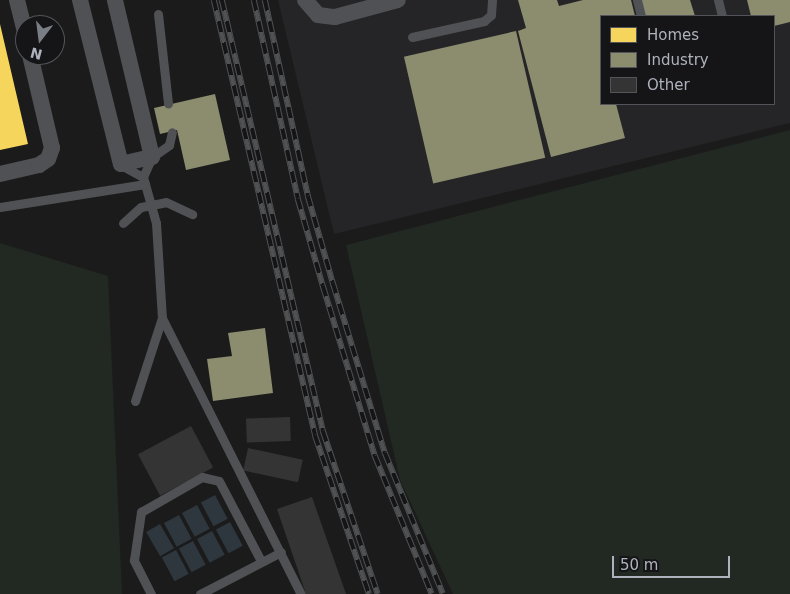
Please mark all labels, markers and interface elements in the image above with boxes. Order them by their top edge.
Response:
north arrow [15,15,65,65]
legend [600,15,775,105]
text: Homes [647,26,699,44]
text: N [29,44,44,63]
text: Industry [647,51,709,69]
text: Other [647,76,690,94]
scale bar [615,546,732,578]
text: 50 m [620,556,658,574]

